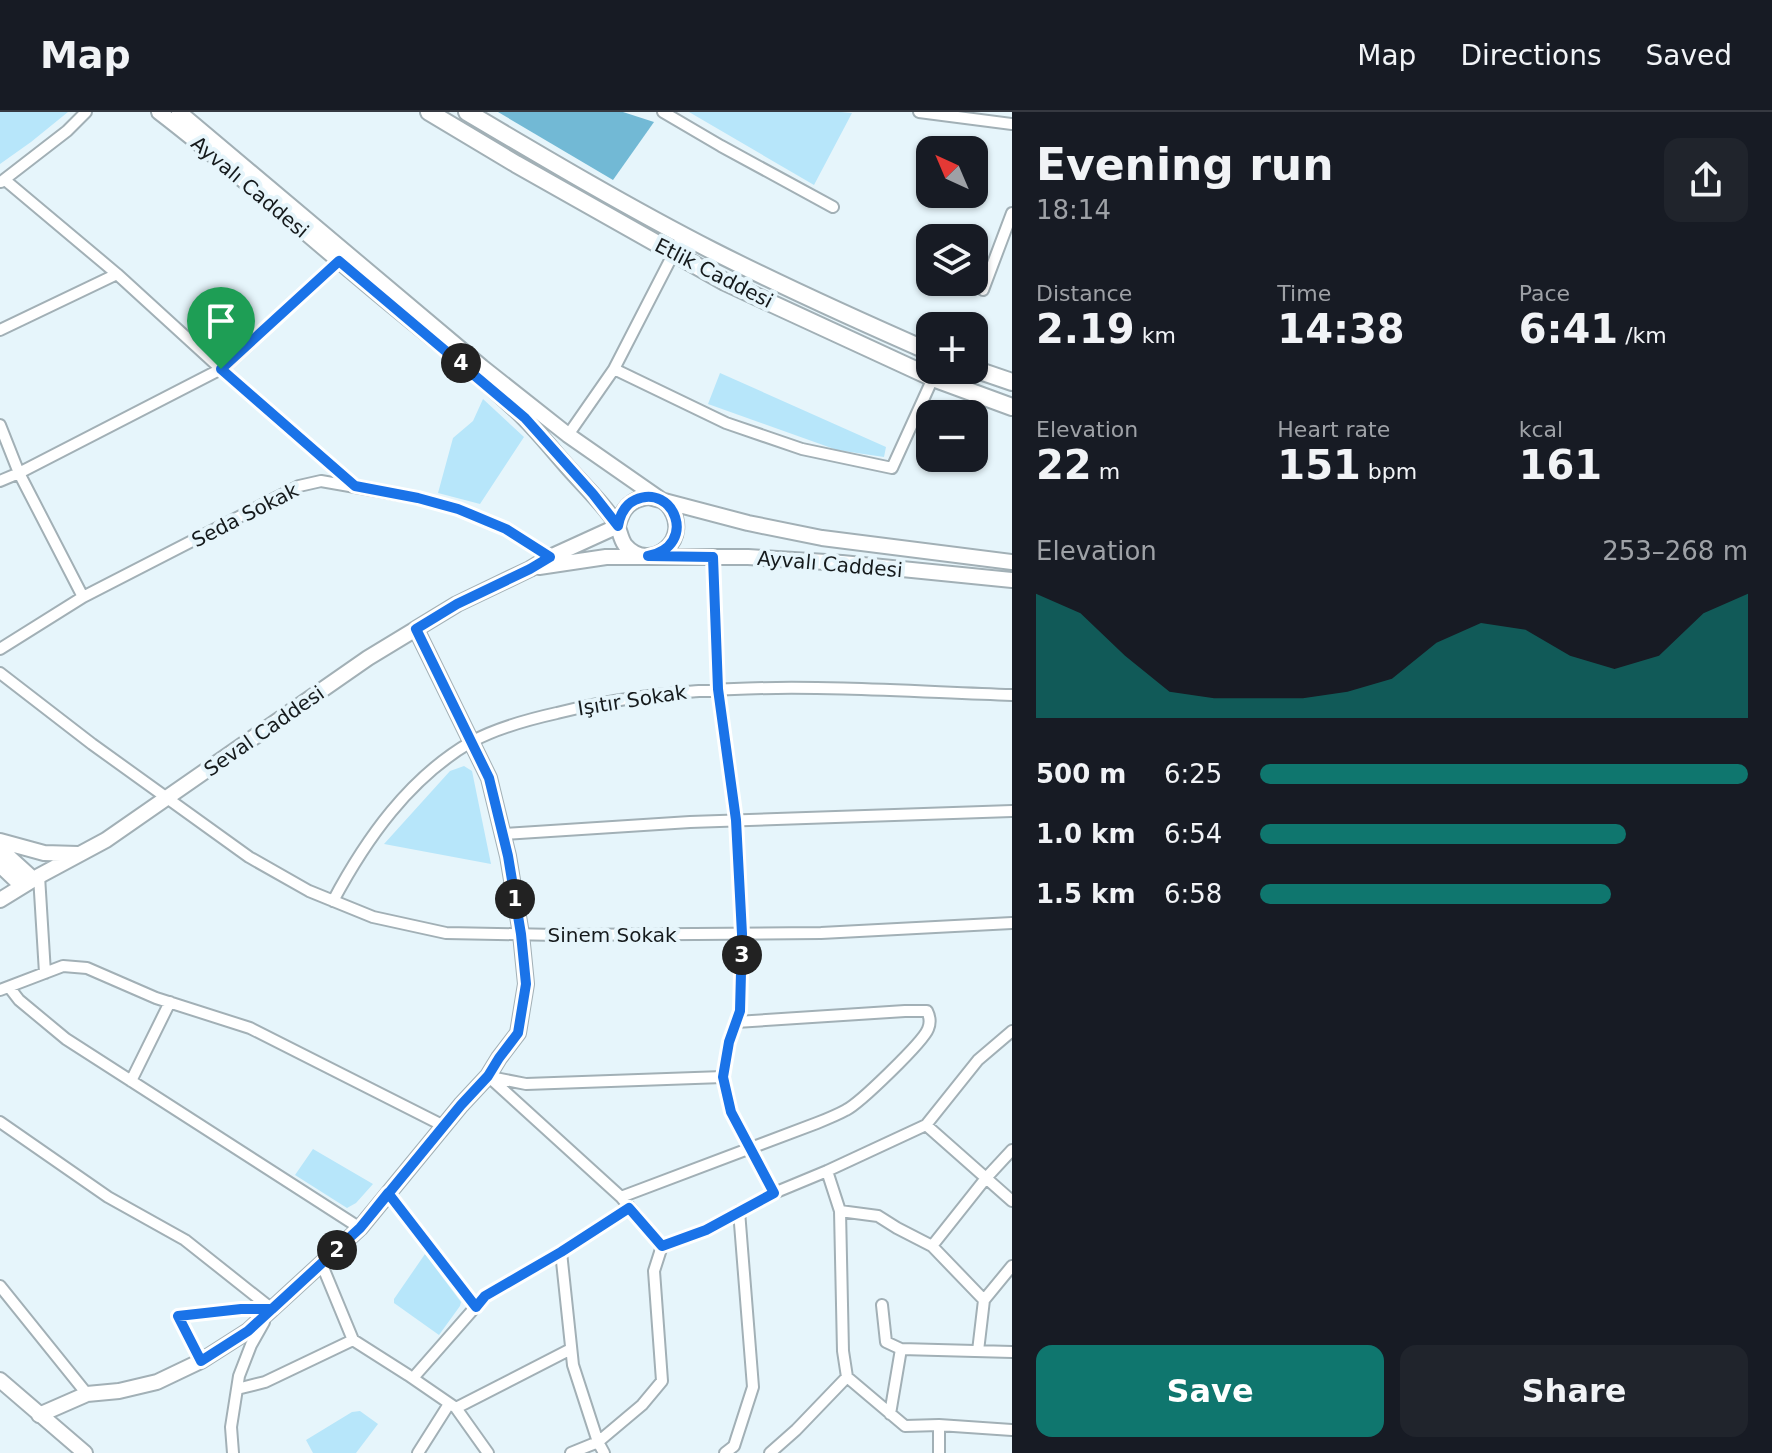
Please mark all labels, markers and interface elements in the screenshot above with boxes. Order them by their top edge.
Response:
text: Map [40,33,131,77]
text: Map [1357,39,1416,72]
text: Directions [1460,39,1601,72]
text: Saved [1645,39,1732,72]
street label: Ayvalı Caddesi [187,131,313,243]
north arrow [916,136,988,208]
map controls [916,136,988,472]
button: share [1664,138,1748,222]
text: Evening run [1036,139,1333,190]
text: 18:14 [1036,195,1111,225]
button: layers [916,224,988,296]
street label: Etlik Caddesi [651,233,777,313]
text: Distance [1036,281,1132,306]
text: Time [1277,281,1331,306]
text: Pace [1519,281,1570,306]
pin [187,287,255,369]
icon: arrive [199,299,243,343]
text: 2.19 [1036,306,1135,352]
text: 14:38 [1277,306,1405,352]
text: 6:41 [1519,306,1618,352]
button: + [916,312,988,384]
text: km [1135,323,1176,348]
text: /km [1618,323,1667,348]
pin: 4 [441,343,481,383]
text: 4 [453,350,469,375]
button: − [916,400,988,472]
text: Elevation [1036,417,1138,442]
text: Heart rate [1277,417,1390,442]
text: kcal [1519,417,1563,442]
text: 22 [1036,442,1092,488]
text: 151 [1277,442,1361,488]
text: 161 [1519,442,1602,488]
text: m [1092,459,1120,484]
text: bpm [1361,459,1417,484]
street label: Seda Sokak [188,478,303,552]
text: Elevation [1036,536,1157,566]
text: 253–268 m [1602,536,1748,566]
street label: Ayvalı Caddesi [756,546,904,582]
street label: Işıtır Sokak [576,679,689,720]
street label: Seval Caddesi [199,681,329,781]
text: 500 m [1036,759,1126,789]
text: 6:25 [1164,759,1222,789]
text: 1.0 km [1036,819,1136,849]
text: 6:54 [1164,819,1222,849]
pin: 1 [495,879,535,919]
text: 1.5 km [1036,879,1136,909]
text: 6:58 [1164,879,1222,909]
text: 1 [507,886,523,911]
street label: Sinem Sokak [547,923,677,947]
pin: 3 [722,935,762,975]
text: 3 [734,942,750,967]
pin: 2 [317,1230,357,1270]
text: 2 [329,1237,345,1262]
button: Save [1036,1345,1384,1437]
button: Share [1400,1345,1748,1437]

